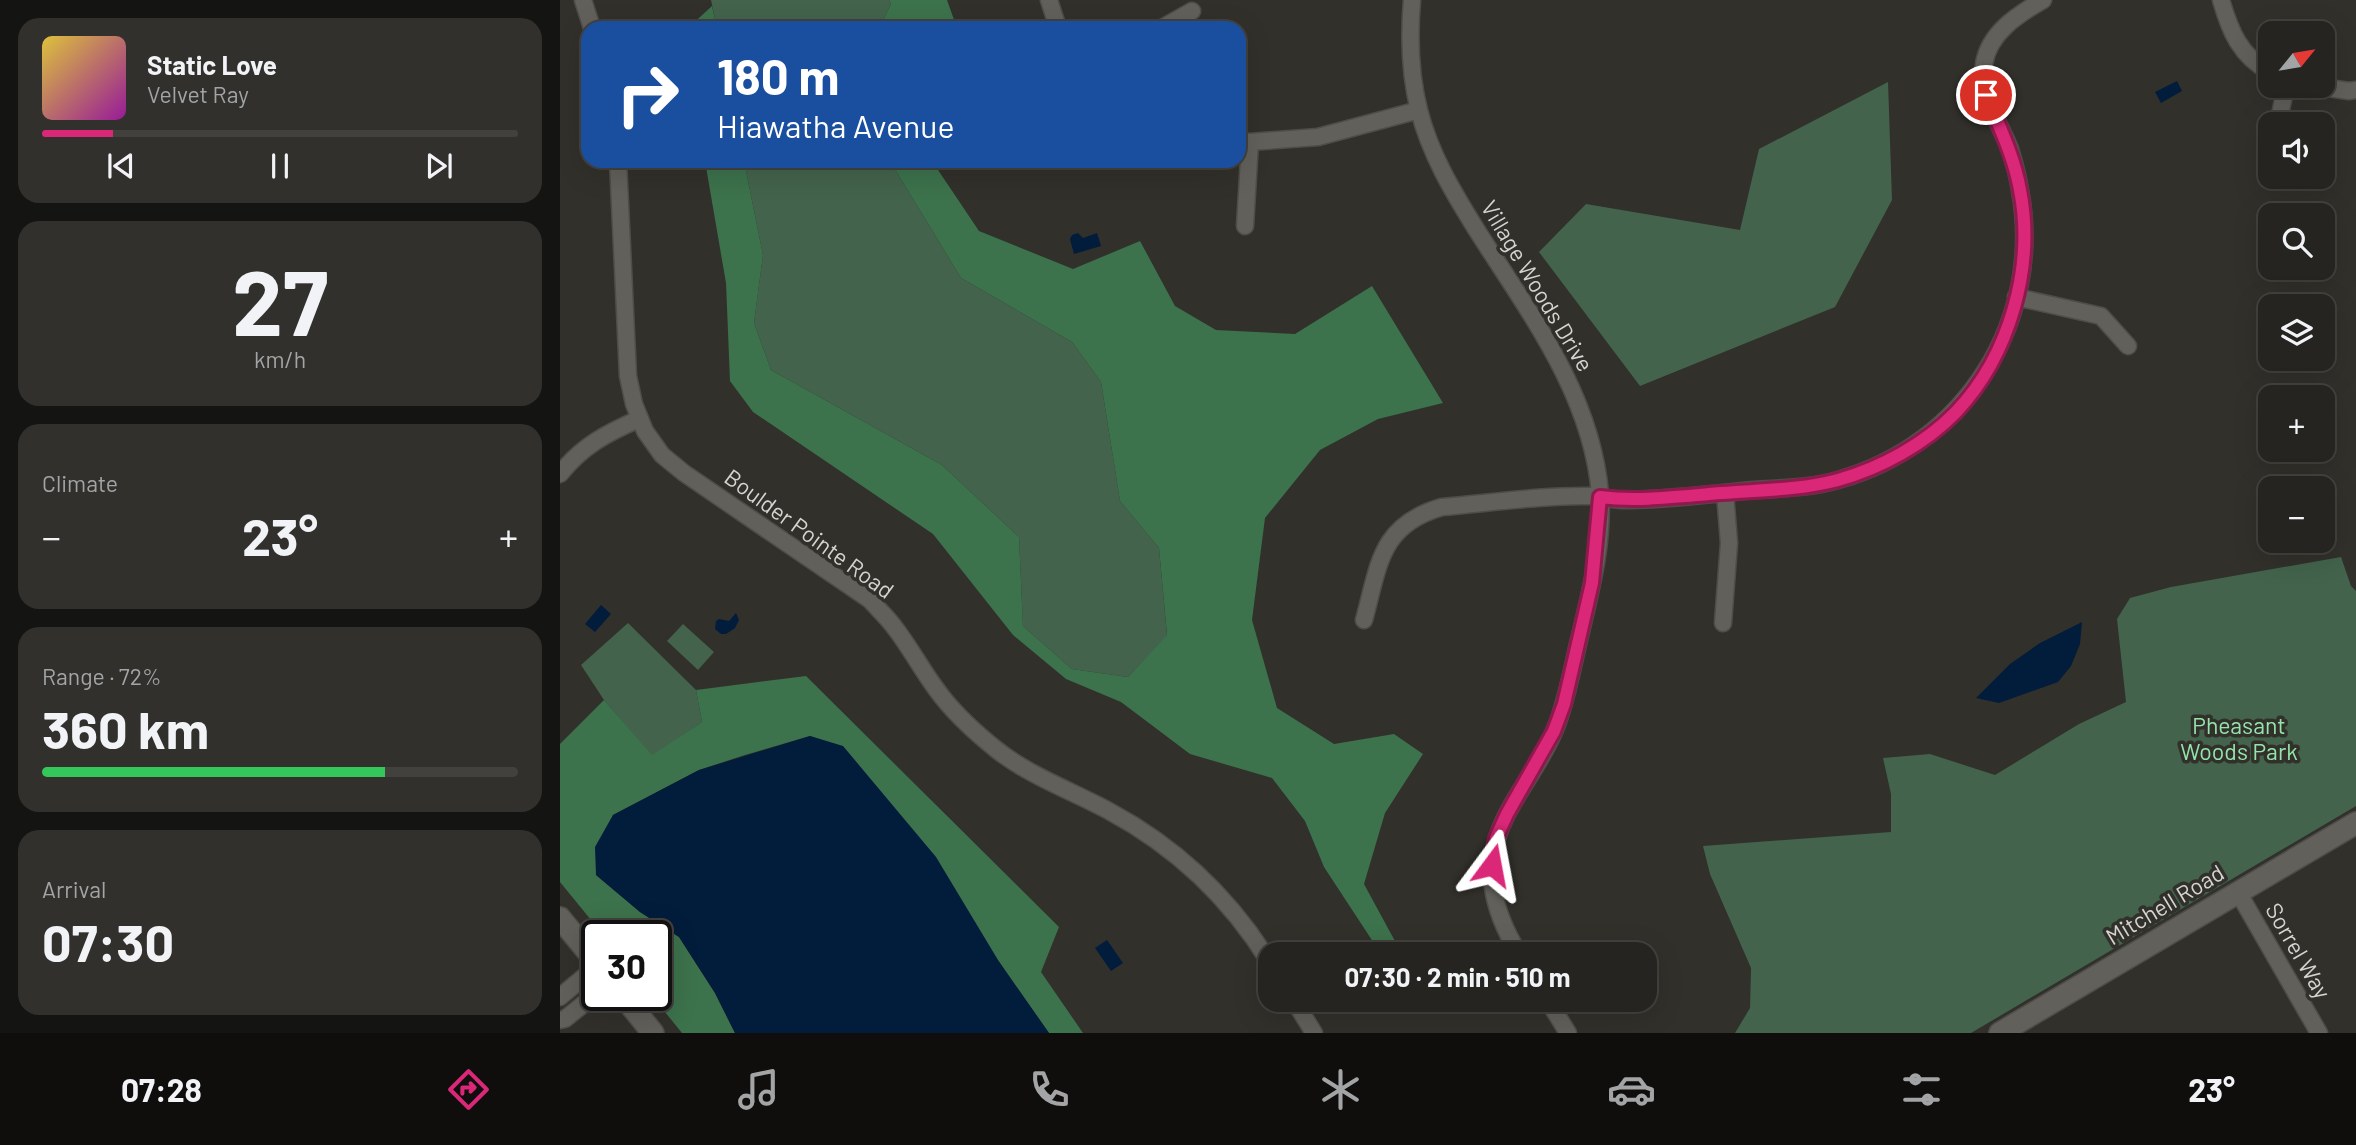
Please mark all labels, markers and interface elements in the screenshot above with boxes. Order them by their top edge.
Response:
north arrow [2258,21,2334,98]
map controls [2258,21,2335,553]
text: 180 m [717,46,840,105]
text: Static Love [147,49,277,80]
icon: right [602,49,693,140]
pin [1956,65,2016,125]
icon: arrive [1967,76,2005,114]
text: Velvet Ray [147,80,249,108]
text: Hiawatha Avenue [717,106,955,144]
button: sound [2258,112,2335,189]
icon: previous [102,147,140,185]
icon: pause [261,147,299,185]
icon: next [420,147,458,185]
street label: Village Woods Drive [1476,195,1600,376]
button: search [2258,203,2335,280]
text: 27 [232,245,328,354]
button: layers [2258,294,2335,371]
text: km/h [254,345,306,373]
button: + [2258,385,2335,462]
street label: Boulder Pointe Road [720,462,900,604]
text: Climate [42,469,118,497]
button: − [2258,476,2335,553]
text: 23° [242,504,318,566]
text: − [42,513,61,559]
text: + [499,513,518,559]
text: Range · 72% [42,662,162,690]
text: 360 km [42,697,209,759]
park label: Pheasant Woods Park [2180,711,2298,765]
position arrow [1455,828,1529,902]
street label: Mitchell Road [2100,858,2229,950]
text: Arrival [42,875,106,903]
street label: Sorrel Way [2260,898,2338,1004]
text: 07:30 [42,910,174,972]
speed limit sign: 30 [581,920,672,1011]
text: 07:30 · 2 min · 510 m [1344,961,1571,992]
icon: directions [444,1065,493,1114]
icon: music [734,1065,783,1114]
icon: phone [1025,1065,1074,1114]
icon: climate [1316,1065,1365,1114]
icon: car [1607,1065,1656,1114]
icon: filters [1897,1065,1946,1114]
text: 07:28 [121,1070,202,1108]
text: 23° [2188,1070,2235,1108]

